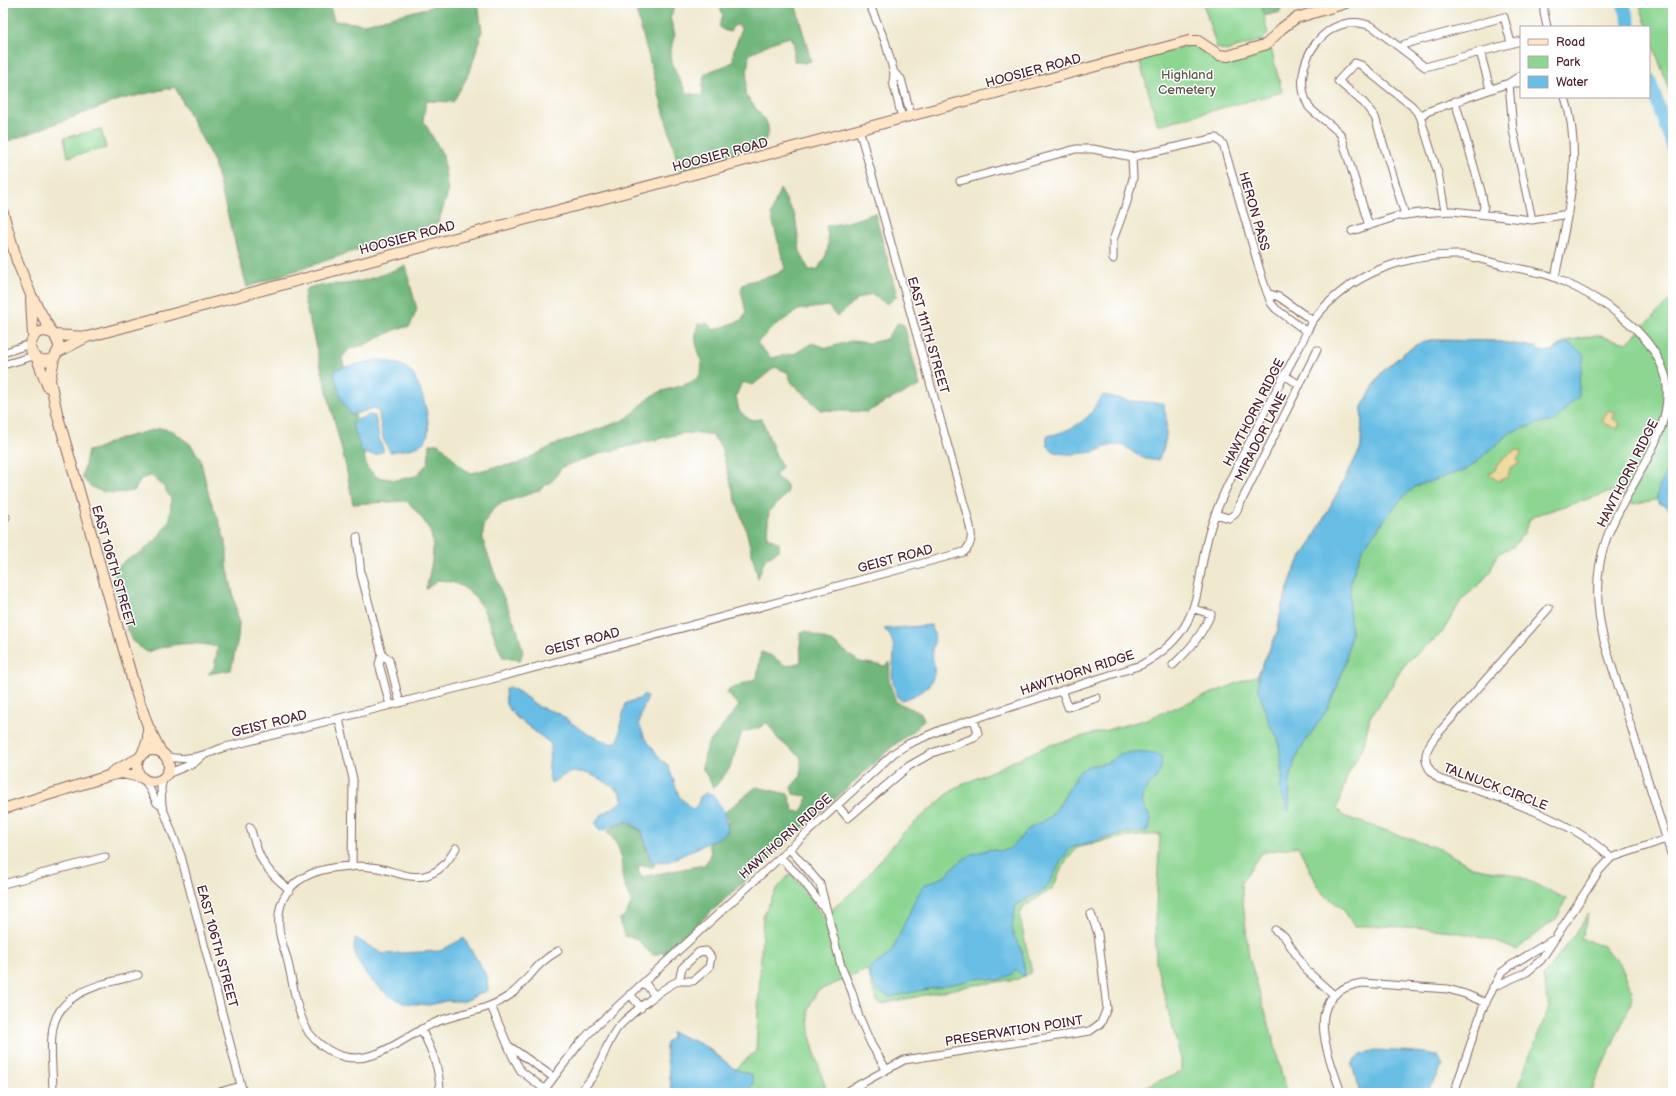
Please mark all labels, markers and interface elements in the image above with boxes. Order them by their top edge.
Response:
legend [1520,26,1650,98]
text: Road [1556,35,1585,50]
street label: HOOSIER ROAD [984,50,1083,91]
text: Park [1556,55,1580,70]
park label: Highland Cemetery [1158,67,1216,98]
text: Water [1556,75,1588,90]
street label: HOOSIER ROAD [671,134,770,175]
street label: HERON PASS [1235,170,1273,253]
street label: HOOSIER ROAD [358,217,457,258]
street label: EAST 111TH STREET [904,275,952,396]
street label: HAWTHORN RIDGE [1220,355,1288,469]
street label: MIRADOR LANE [1231,389,1291,484]
street label: HAWTHORN RIDGE [1594,416,1662,530]
street label: EAST 106TH STREET [88,503,138,629]
street label: GEIST ROAD [856,541,935,577]
street label: GEIST ROAD [543,624,622,660]
street label: HAWTHORN RIDGE [1018,647,1137,699]
street label: GEIST ROAD [230,707,309,741]
street label: TALNUCK CIRCLE [1441,760,1550,814]
street label: HAWTHORN RIDGE [736,791,836,883]
street label: EAST 106TH STREET [193,883,241,1009]
street label: PRESERVATION POINT [944,1012,1085,1050]

